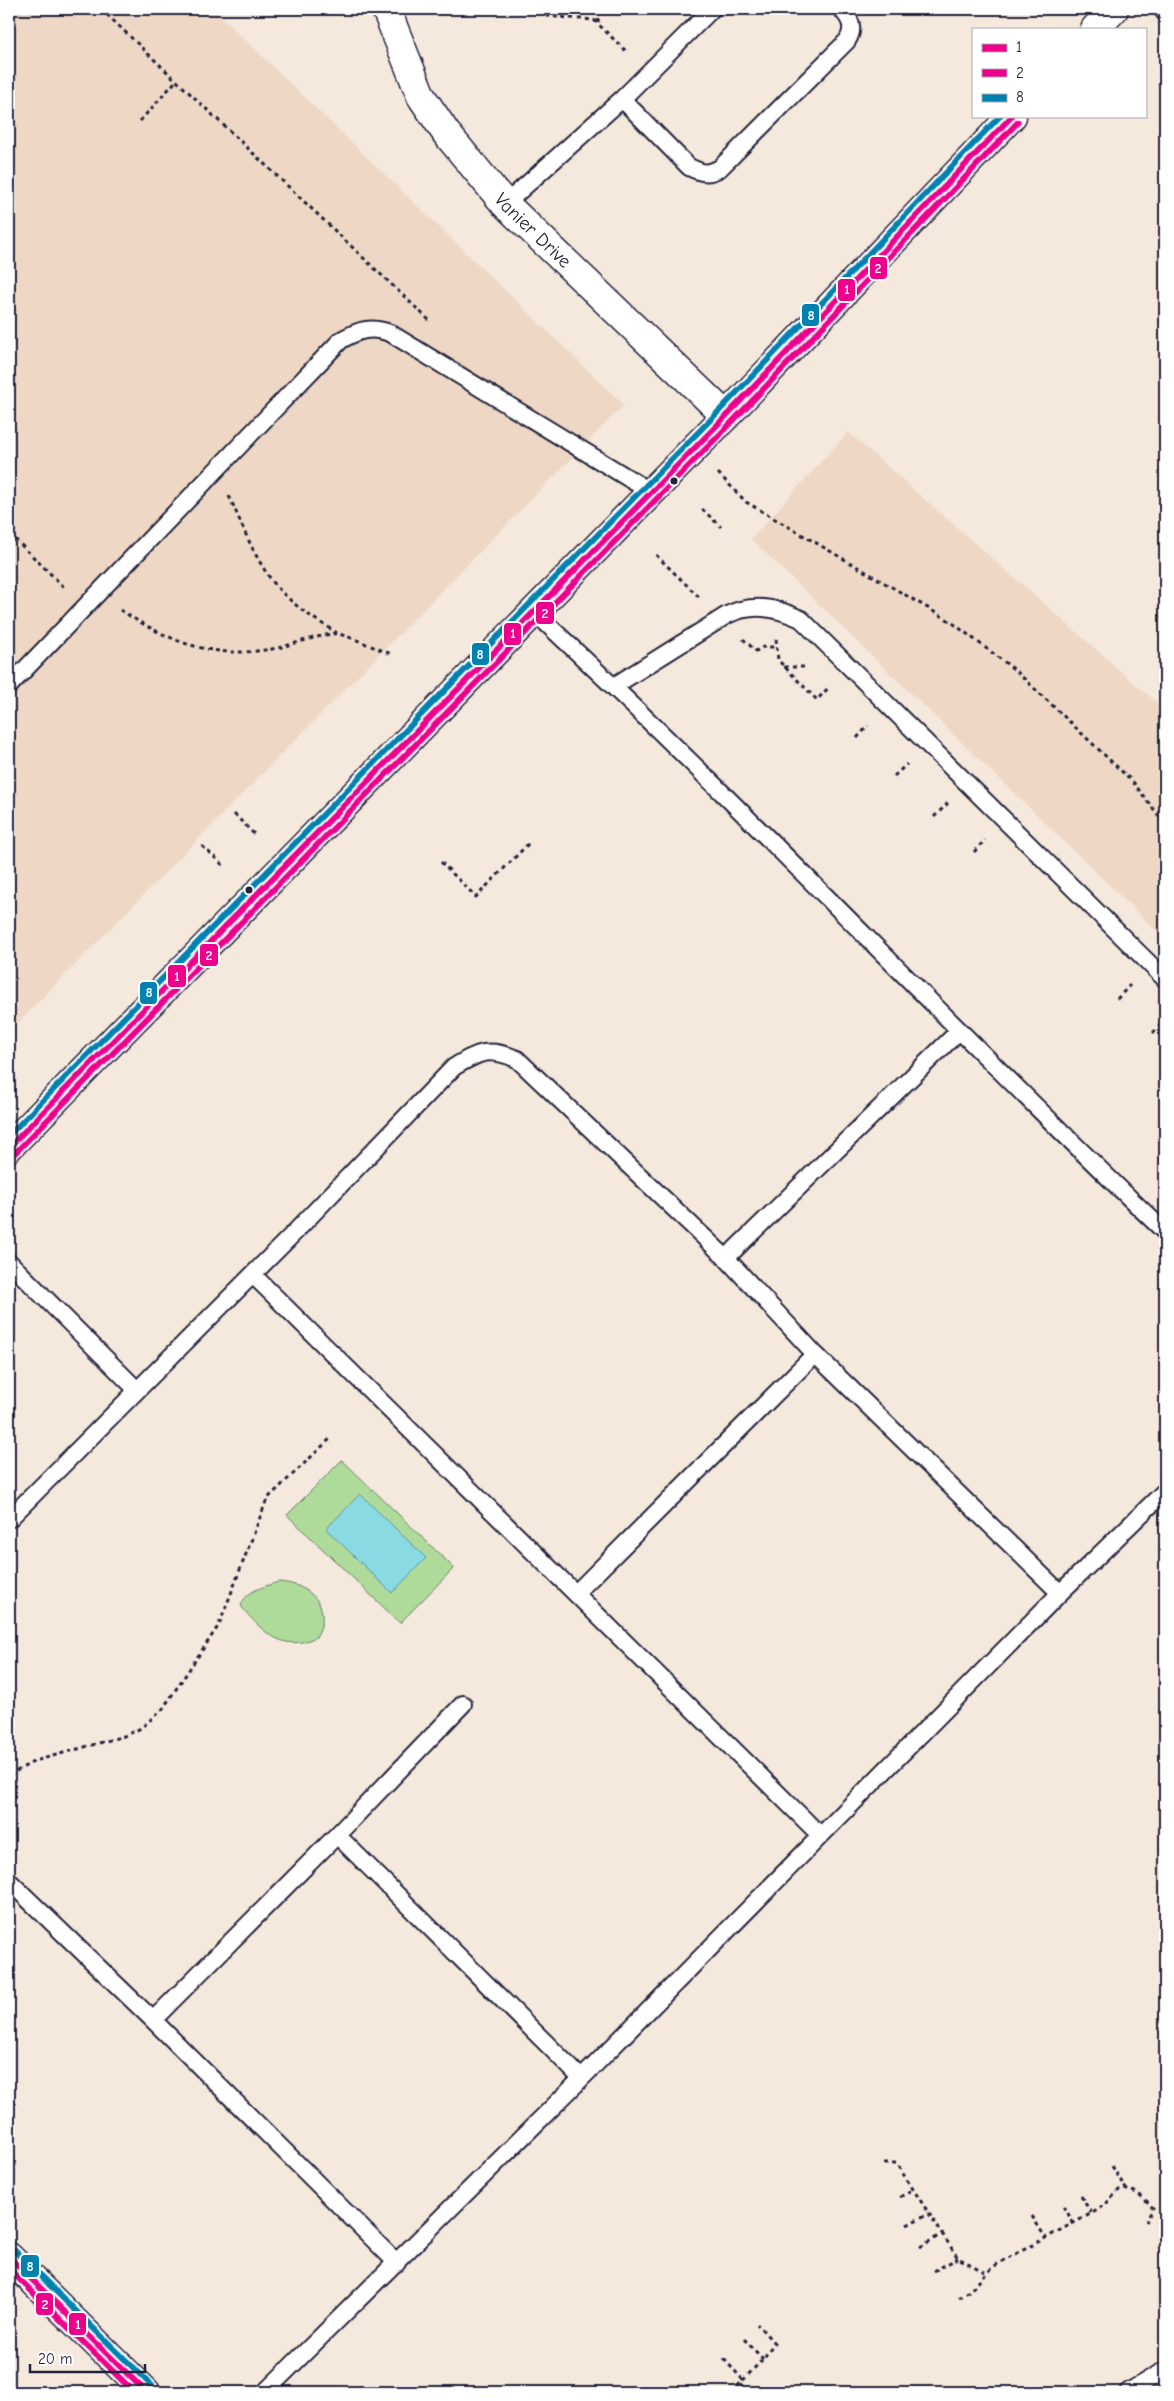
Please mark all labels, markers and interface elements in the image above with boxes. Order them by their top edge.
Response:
legend [972,28,1146,118]
text: 1 [1016,38,1022,56]
text: 2 [1016,64,1024,82]
text: 8 [1016,88,1024,106]
street label: Vanier Drive [490,189,576,272]
line badge: 2 [869,256,888,280]
text: 2 [875,260,882,277]
line badge: 1 [837,278,856,302]
text: 1 [844,281,850,298]
line badge: 8 [801,303,820,327]
text: 8 [807,307,815,324]
unlabelled marker [669,476,679,486]
line badge: 2 [535,601,555,625]
text: 2 [542,605,549,622]
line badge: 1 [503,622,522,646]
text: 1 [510,625,516,642]
line badge: 8 [471,642,490,666]
text: 8 [476,646,484,663]
unlabelled marker [244,885,254,895]
line badge: 2 [199,943,219,967]
text: 2 [206,947,213,964]
line badge: 1 [167,964,187,988]
text: 1 [174,968,180,985]
line badge: 8 [139,981,158,1005]
text: 8 [145,984,153,1001]
line badge: 8 [20,2254,40,2278]
text: 8 [26,2258,34,2275]
line badge: 2 [35,2292,54,2316]
text: 2 [42,2296,49,2313]
line badge: 1 [68,2312,87,2336]
text: 1 [75,2316,81,2333]
scale bar [30,2341,145,2373]
text: 20 m [38,2350,72,2368]

